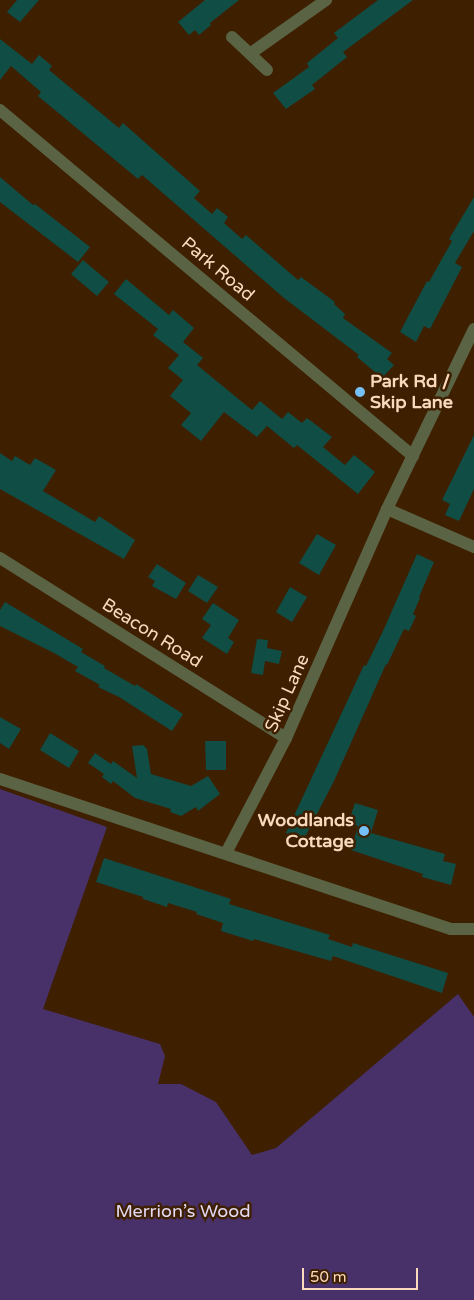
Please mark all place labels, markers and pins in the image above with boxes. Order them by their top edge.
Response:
place label: Park Rd / Skip Lane [370,371,453,414]
marker: Park Rd / Skip Lane [354,386,366,398]
place label: Woodlands Cottage [258,810,354,852]
marker: Woodlands Cottage [358,825,370,837]

